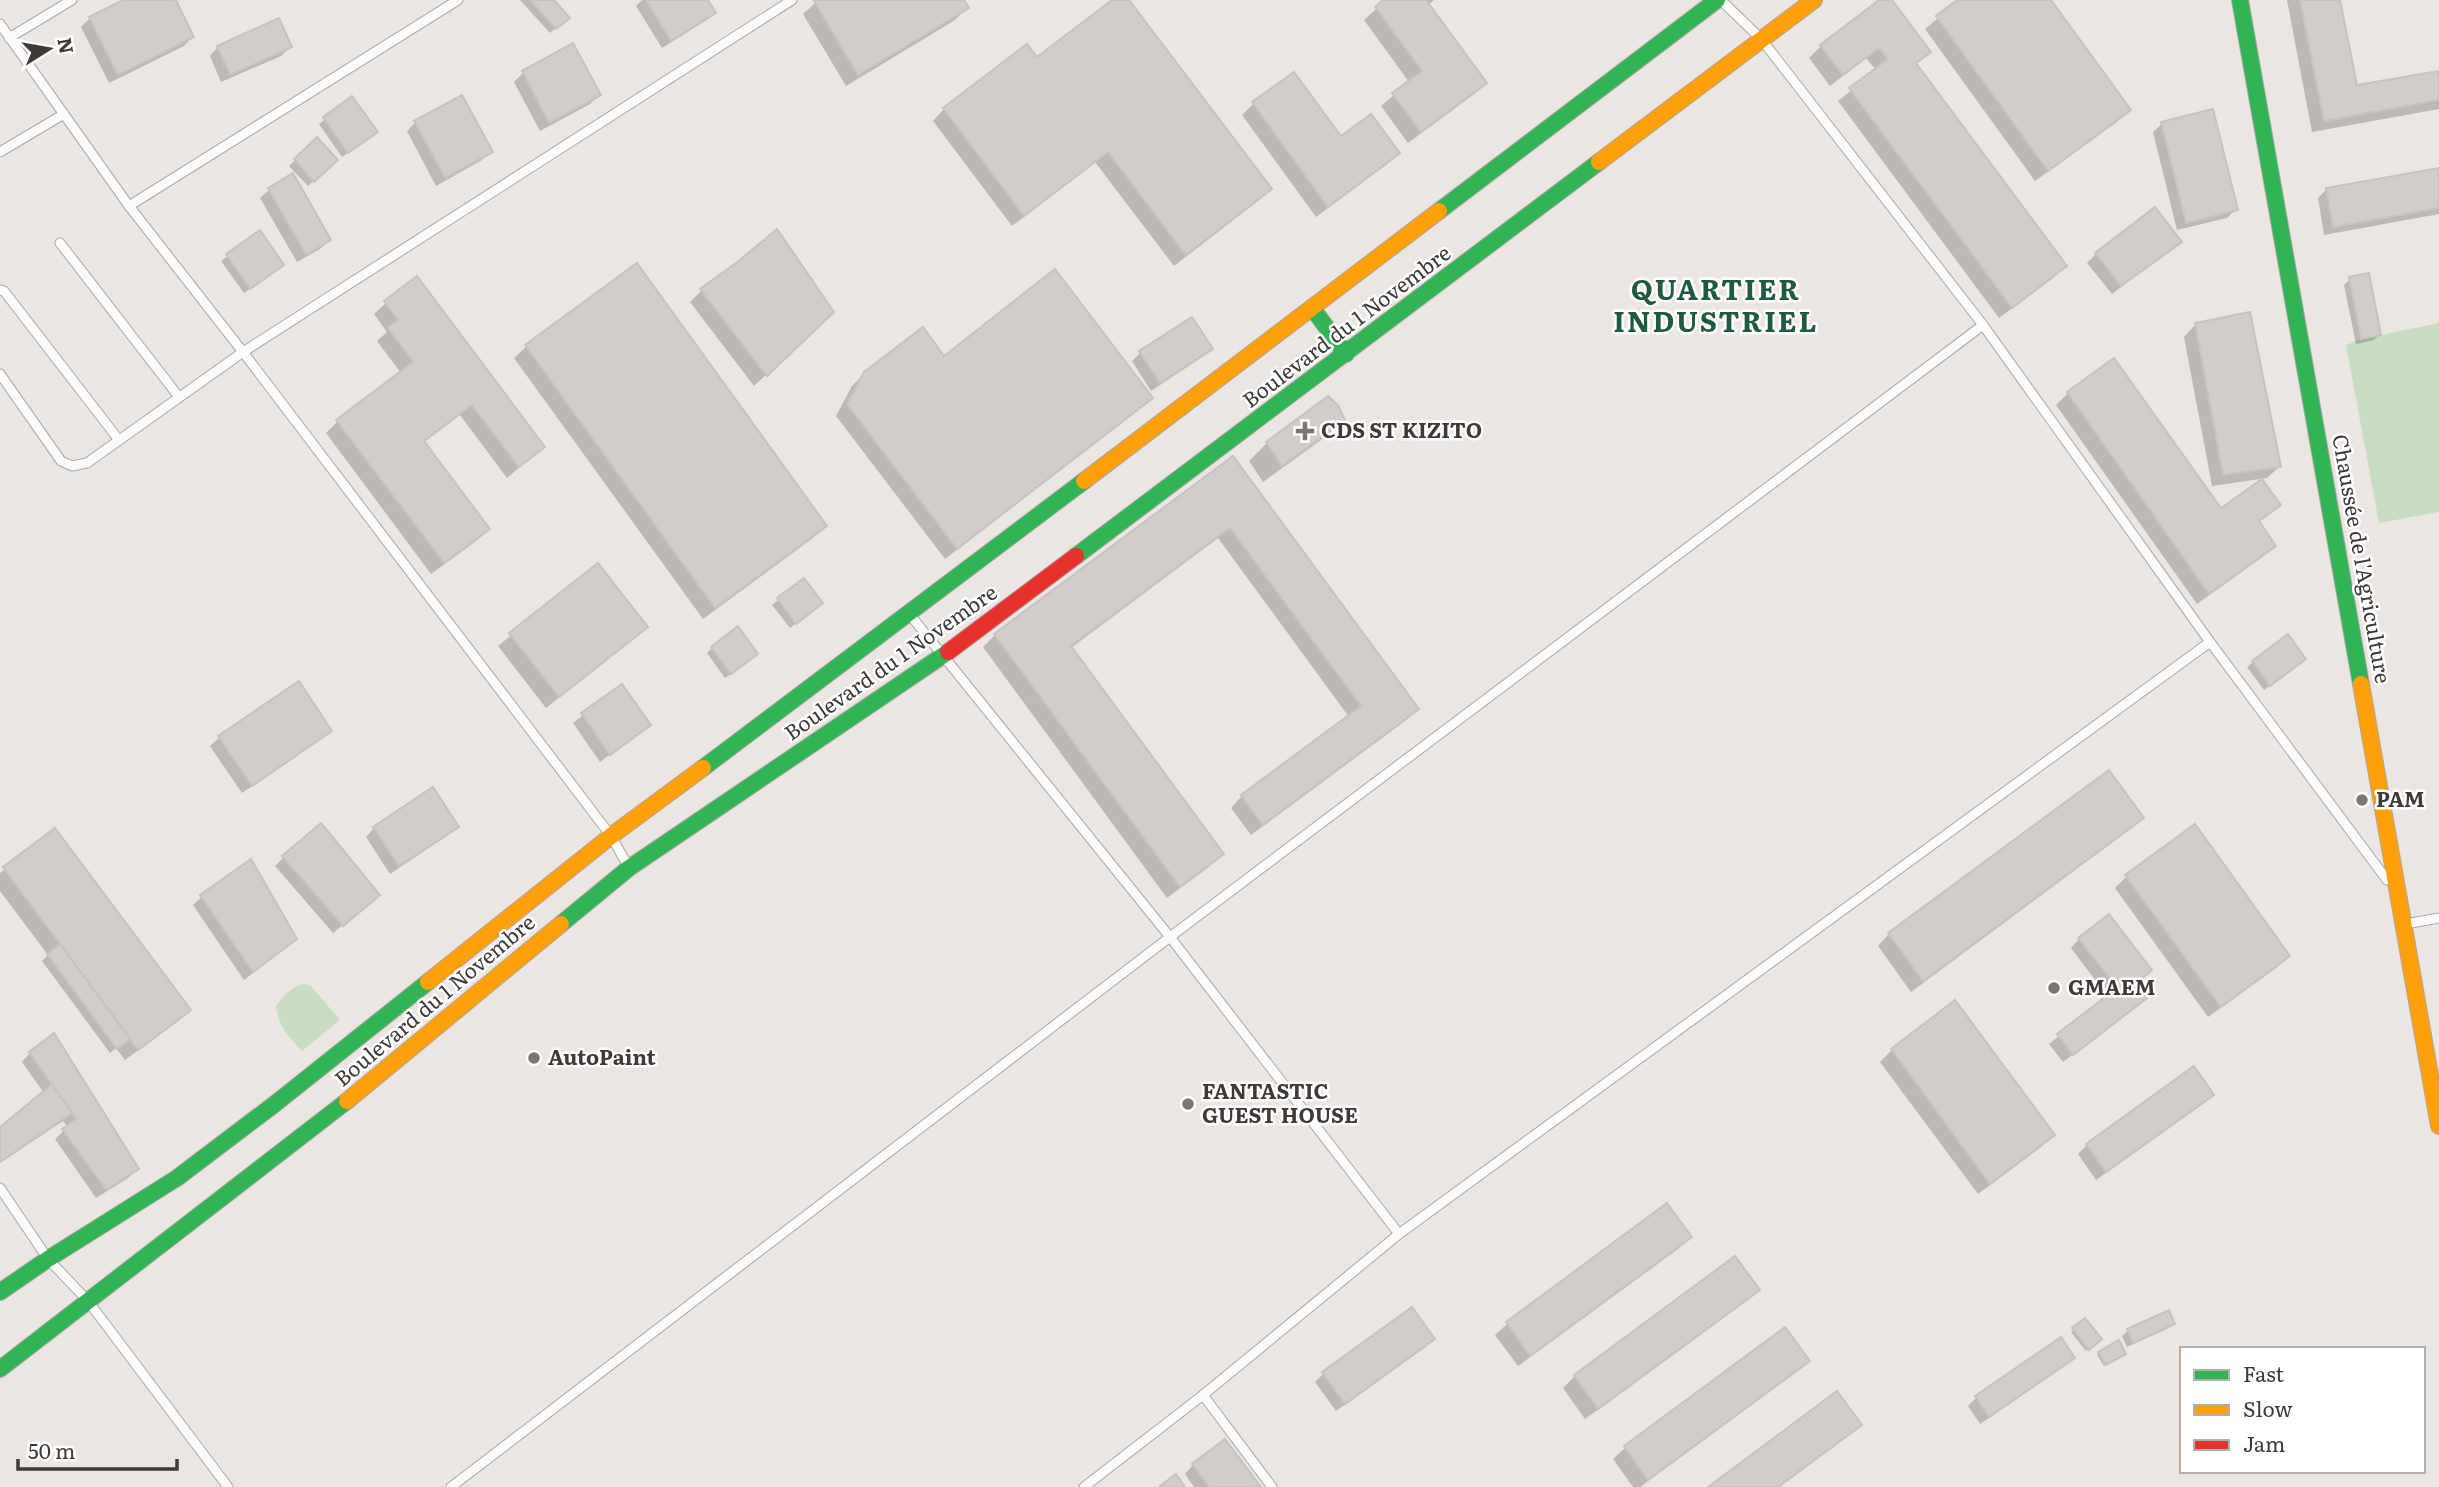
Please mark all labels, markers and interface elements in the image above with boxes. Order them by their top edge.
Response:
north arrow [14,14,84,84]
text: N [51,35,82,56]
street label: Boulevard du 1 Novembre [1235,236,1456,414]
district label: QUARTIER INDUSTRIEL [1613,267,1819,341]
place label: CDS ST KIZITO [1321,413,1482,444]
marker: CDS ST KIZITO [1295,421,1315,441]
street label: Chaussée de l'Agriculture [2326,432,2401,686]
street label: Boulevard du 1 Novembre [777,575,1002,746]
place label: PAM [2376,782,2425,813]
marker: PAM [2354,792,2370,808]
street label: Boulevard du 1 Novembre [326,906,541,1092]
place label: GMAEM [2068,970,2155,1001]
marker: GMAEM [2046,980,2062,996]
place label: AutoPaint [548,1040,657,1071]
marker: AutoPaint [526,1050,542,1066]
place label: FANTASTIC GUEST HOUSE [1202,1074,1358,1129]
marker: FANTASTIC GUEST HOUSE [1180,1096,1196,1112]
legend [2180,1347,2425,1473]
text: Fast [2243,1357,2284,1388]
text: Slow [2243,1392,2293,1423]
text: Jam [2243,1427,2285,1458]
scale bar [18,1428,177,1472]
text: 50 m [28,1434,75,1465]

